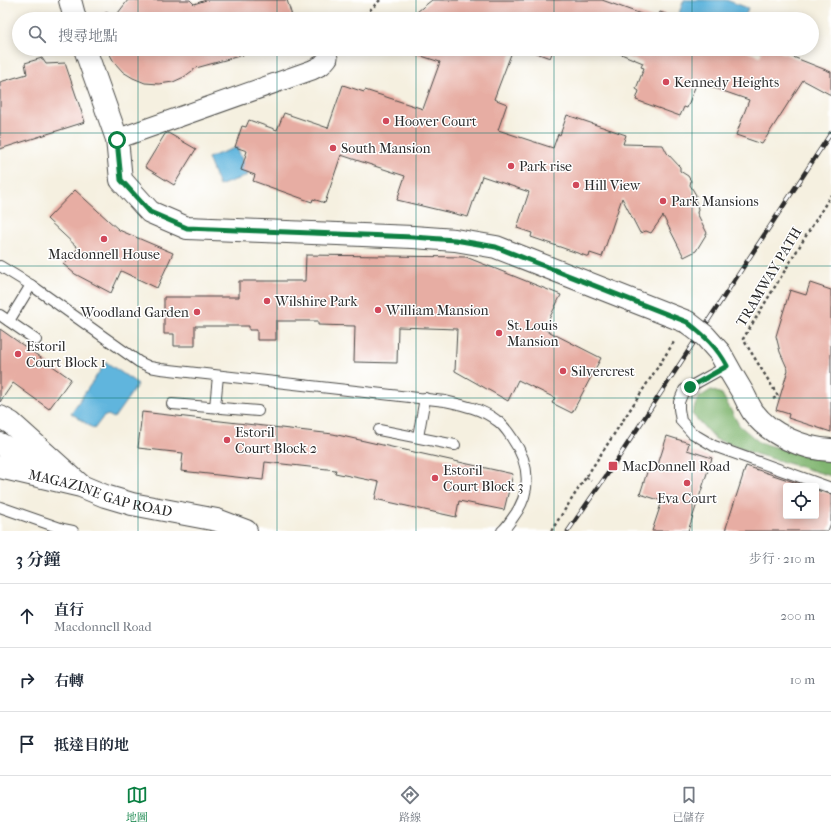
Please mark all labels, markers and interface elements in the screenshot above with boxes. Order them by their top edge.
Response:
search box [12,12,819,56]
icon: search [26,23,48,45]
text: 搜尋地點 [58,27,118,45]
place label: Kennedy Heights [674,74,779,91]
marker: Kennedy Heights [661,77,671,87]
place label: Hoover Court [394,113,477,130]
marker: Hoover Court [381,116,391,126]
route start [108,131,126,149]
place label: South Mansion [341,140,431,157]
marker: South Mansion [328,143,338,153]
place label: Park rise [519,158,572,175]
marker: Park rise [506,161,516,171]
place label: Hill View [584,177,641,194]
marker: Hill View [571,180,581,190]
place label: Park Mansions [671,193,759,210]
marker: Park Mansions [658,196,668,206]
street label: TRAMWAY PATH [733,224,805,330]
marker: Macdonnell House [99,234,109,244]
place label: Macdonnell House [48,246,160,263]
place label: Wilshire Park [274,293,358,310]
marker: Wilshire Park [262,296,272,306]
place label: William Mansion [385,302,489,319]
place label: Woodland Garden [79,304,189,321]
marker: William Mansion [373,305,383,315]
marker: Woodland Garden [192,307,202,317]
place label: St. Louis Mansion [507,317,559,350]
marker: St. Louis Mansion [494,328,504,338]
place label: Estoril Court Block 1 [26,338,106,371]
marker: Estoril Court Block 1 [13,349,23,359]
place label: Silvercrest [571,363,635,380]
marker: Silvercrest [558,366,568,376]
route end [681,378,699,396]
place label: Estoril Court Block 2 [235,424,317,457]
marker: Estoril Court Block 2 [222,435,232,445]
place label: MacDonnell Road [622,458,730,475]
marker: MacDonnell Road [607,460,619,472]
place label: Estoril Court Block 3 [443,462,523,495]
street label: MAGAZINE GAP ROAD [27,466,174,520]
marker: Estoril Court Block 3 [430,473,440,483]
marker: Eva Court [682,478,692,488]
map controls [783,483,819,519]
button: locate [783,483,819,519]
place label: Eva Court [657,490,717,507]
text: 3 分鐘 [16,549,61,569]
text: 步行 · 210 m [749,551,815,566]
text: 直行 [54,601,84,619]
icon: ahead [16,605,38,627]
text: 200 m [780,608,815,623]
text: Macdonnell Road [54,619,152,634]
icon: right [16,669,38,691]
text: 右轉 [54,672,84,690]
text: 10 m [790,672,815,687]
icon: arrive [16,733,38,755]
text: 抵達目的地 [54,736,129,754]
tab: 地圖 [126,784,148,824]
tab: 路線 [399,784,421,824]
tab: 已儲存 [672,784,705,824]

